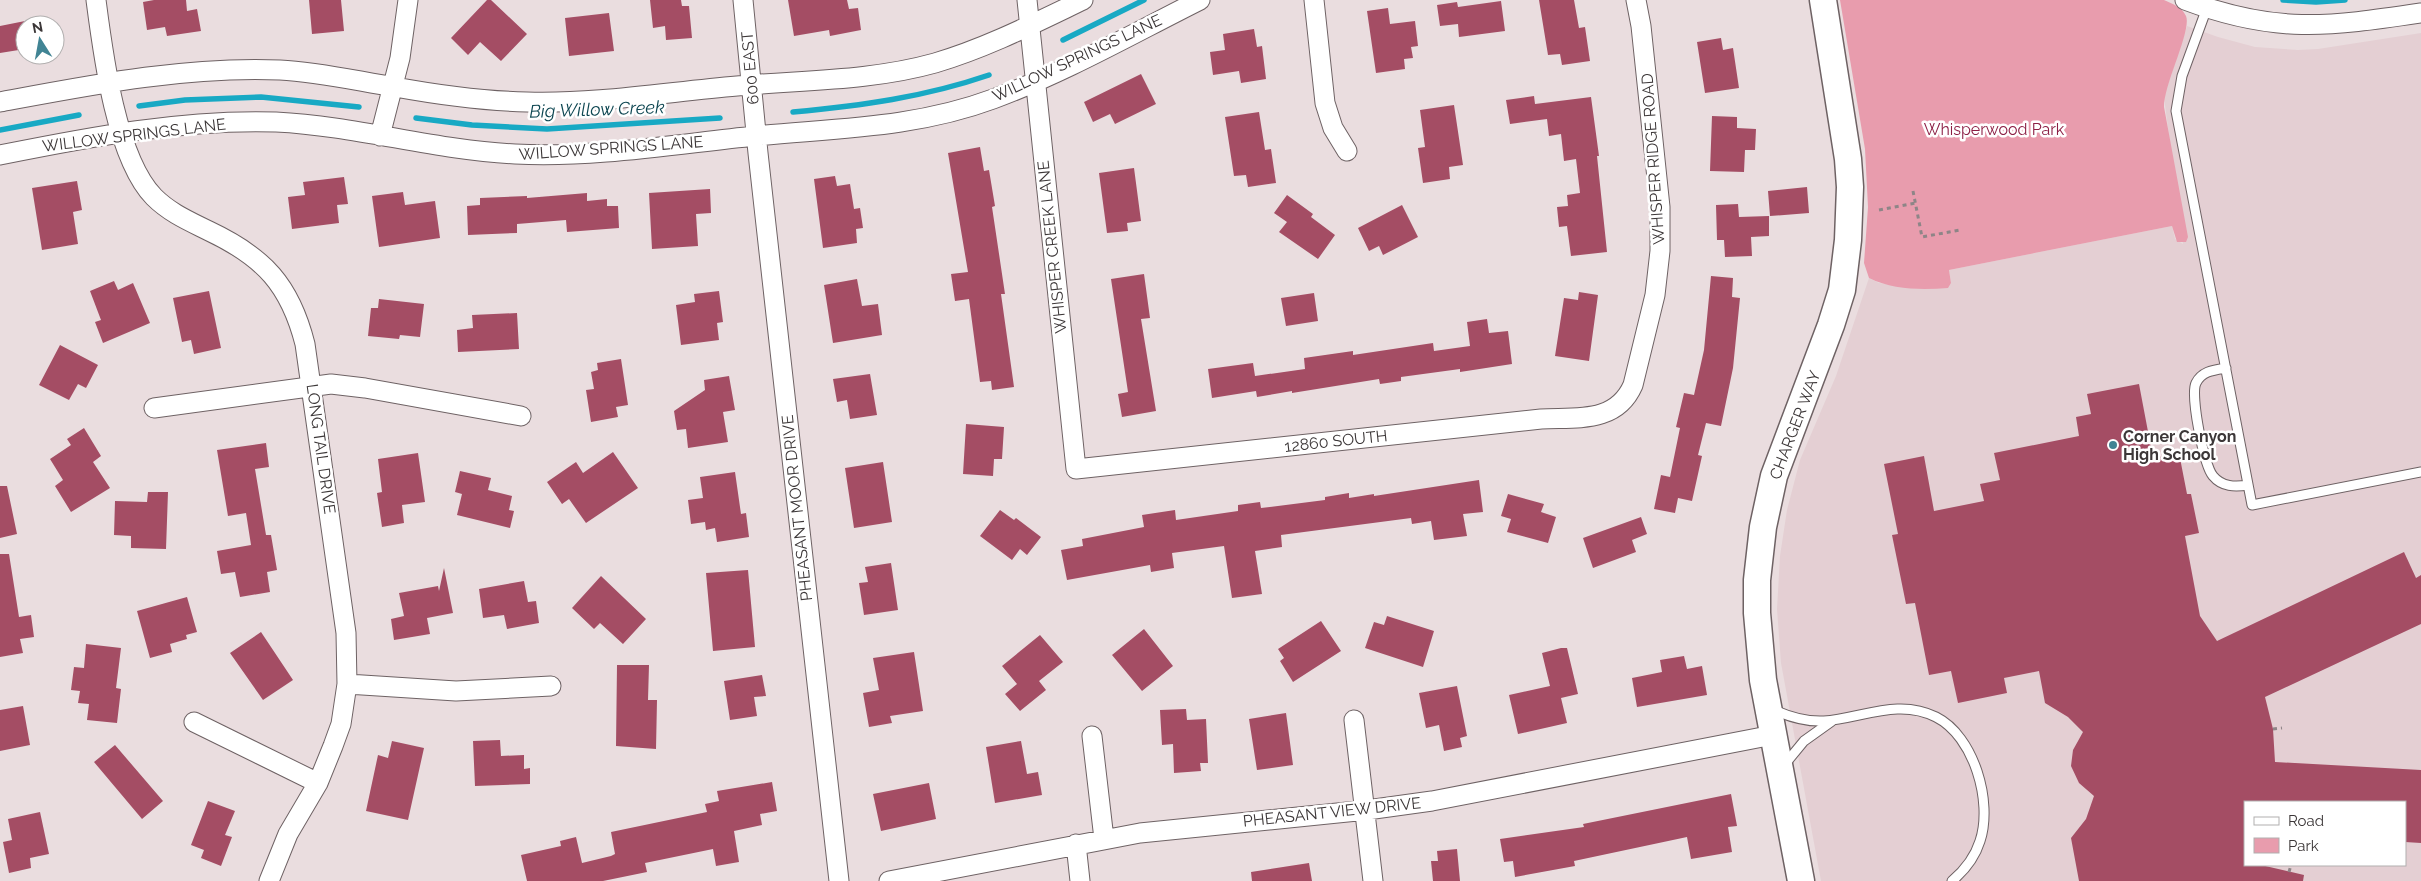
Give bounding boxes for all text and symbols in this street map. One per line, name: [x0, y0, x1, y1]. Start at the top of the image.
street label: WILLOW SPRINGS LANE: [989, 10, 1165, 106]
north arrow: [15, 15, 65, 65]
text: N: [31, 18, 44, 36]
street label: 600 EAST: [737, 30, 763, 105]
street label: WHISPER RIDGE ROAD: [1638, 73, 1668, 245]
water label: Big Willow Creek: [529, 96, 665, 122]
street label: WILLOW SPRINGS LANE: [41, 114, 227, 156]
park label: Whisperwood Park: [1924, 120, 2065, 139]
street label: WILLOW SPRINGS LANE: [518, 132, 704, 164]
street label: WHISPER CREEK LANE: [1033, 159, 1071, 334]
street label: CHARGER WAY: [1766, 367, 1825, 482]
street label: LONG TAIL DRIVE: [302, 383, 340, 516]
street label: PHEASANT MOOR DRIVE: [778, 414, 816, 602]
street label: 12860 SOUTH: [1284, 426, 1388, 456]
place label: Corner Canyon High School: [2123, 427, 2236, 464]
marker: Corner Canyon High School: [2107, 439, 2119, 451]
street label: PHEASANT VIEW DRIVE: [1242, 793, 1422, 831]
legend: [2244, 801, 2406, 866]
text: Road: [2288, 812, 2324, 830]
text: Park: [2288, 837, 2319, 855]

